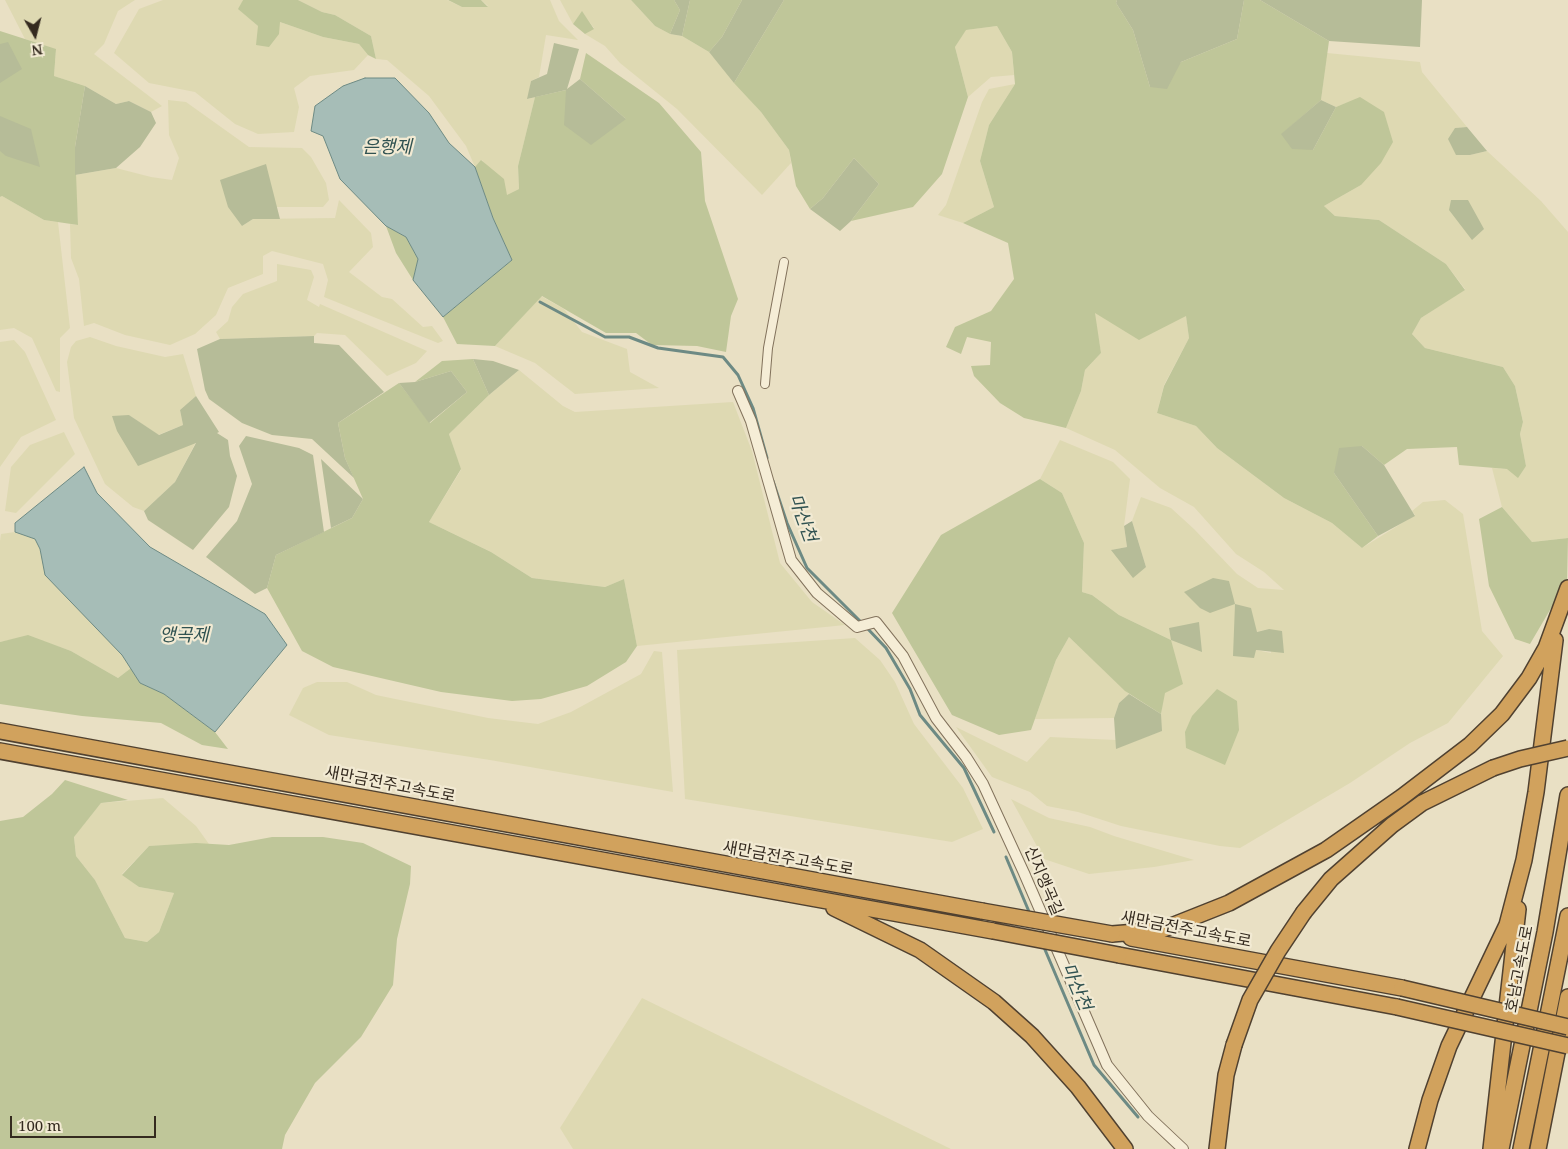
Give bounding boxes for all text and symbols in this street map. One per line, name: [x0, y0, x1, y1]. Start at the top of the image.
north arrow: [10, 10, 60, 60]
text: N: [30, 40, 44, 61]
water label: 은행제: [362, 137, 412, 159]
water label: 마산천: [783, 491, 821, 545]
water label: 앵곡제: [159, 625, 209, 647]
street label: 새만금전주고속도로: [323, 763, 457, 807]
street label: 새만금전주고속도로: [721, 838, 855, 880]
street label: 신지앵곡길: [1020, 843, 1066, 919]
street label: 새만금전주고속도로: [1119, 908, 1253, 952]
street label: 호남고속도로: [1502, 924, 1538, 1014]
water label: 마산천: [1056, 960, 1096, 1014]
scale bar: [12, 1106, 159, 1138]
text: 100 m: [18, 1115, 61, 1135]

